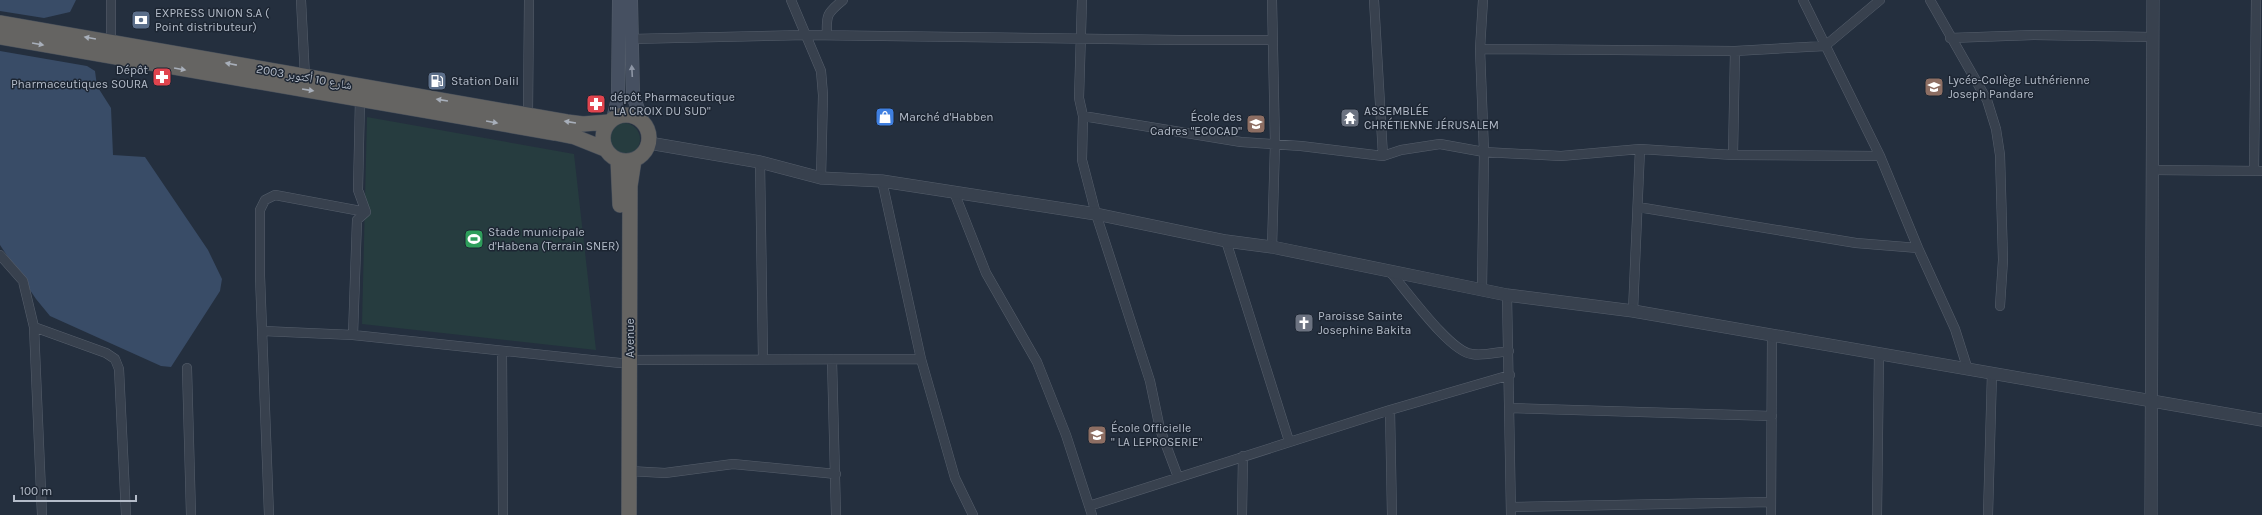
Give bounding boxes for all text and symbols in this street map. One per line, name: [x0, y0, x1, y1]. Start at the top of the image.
place label: EXPRESS UNION S.A ( Point distributeur): [155, 6, 269, 34]
bank icon: EXPRESS UNION S.A ( Point distributeur): [130, 9, 152, 31]
one-way arrow: [84, 35, 96, 41]
one-way arrow: [32, 41, 45, 47]
one-way arrow: [225, 61, 238, 67]
street label: شارع 10 أكتوبر 2003: [255, 62, 353, 93]
place label: Dépôt Pharmaceutiques SOURA: [11, 63, 148, 91]
one-way arrow: [628, 65, 635, 77]
pharmacy icon: Dépôt Pharmaceutiques SOURA: [151, 66, 173, 88]
one-way arrow: [174, 66, 186, 72]
fuel station icon: Station Dalil: [426, 70, 448, 92]
place label: Lycée-Collège Luthérienne Joseph Pandare: [1948, 73, 2090, 101]
place label: Station Dalil: [451, 74, 519, 88]
school or university icon: Lycée-Collège Luthérienne Joseph Pandare: [1923, 76, 1945, 98]
one-way arrow: [302, 87, 315, 93]
place label: dépôt Pharmaceutique "LA CROIX DU SUD": [610, 90, 735, 118]
pharmacy icon: dépôt Pharmaceutique "LA CROIX DU SUD": [585, 93, 607, 115]
one-way arrow: [436, 97, 448, 103]
place label: ASSEMBLÉE CHRÉTIENNE JÉRUSALEM: [1364, 103, 1499, 132]
shop icon: Marché d'Habben: [874, 106, 896, 128]
temple icon: ASSEMBLÉE CHRÉTIENNE JÉRUSALEM: [1339, 107, 1361, 129]
place label: École des Cadres "ECOCAD": [1150, 109, 1242, 138]
place label: Marché d'Habben: [899, 110, 994, 124]
school or university icon: École des Cadres "ECOCAD": [1245, 113, 1267, 135]
one-way arrow: [486, 119, 498, 125]
one-way arrow: [564, 119, 577, 125]
place label: Stade municipale d'Habena (Terrain SNER): [488, 225, 620, 253]
sports icon: Stade municipale d'Habena (Terrain SNER): [463, 228, 485, 250]
place label: Paroisse Sainte Josephine Bakita: [1318, 309, 1411, 337]
church icon: Paroisse Sainte Josephine Bakita: [1293, 312, 1315, 334]
street label: Avenue: [623, 318, 637, 358]
place label: École Officielle " LA LEPROSERIE": [1111, 420, 1202, 449]
school or university icon: École Officielle " LA LEPROSERIE": [1086, 424, 1108, 446]
scale bar: [14, 477, 136, 503]
text: 100 m: [20, 484, 52, 498]

